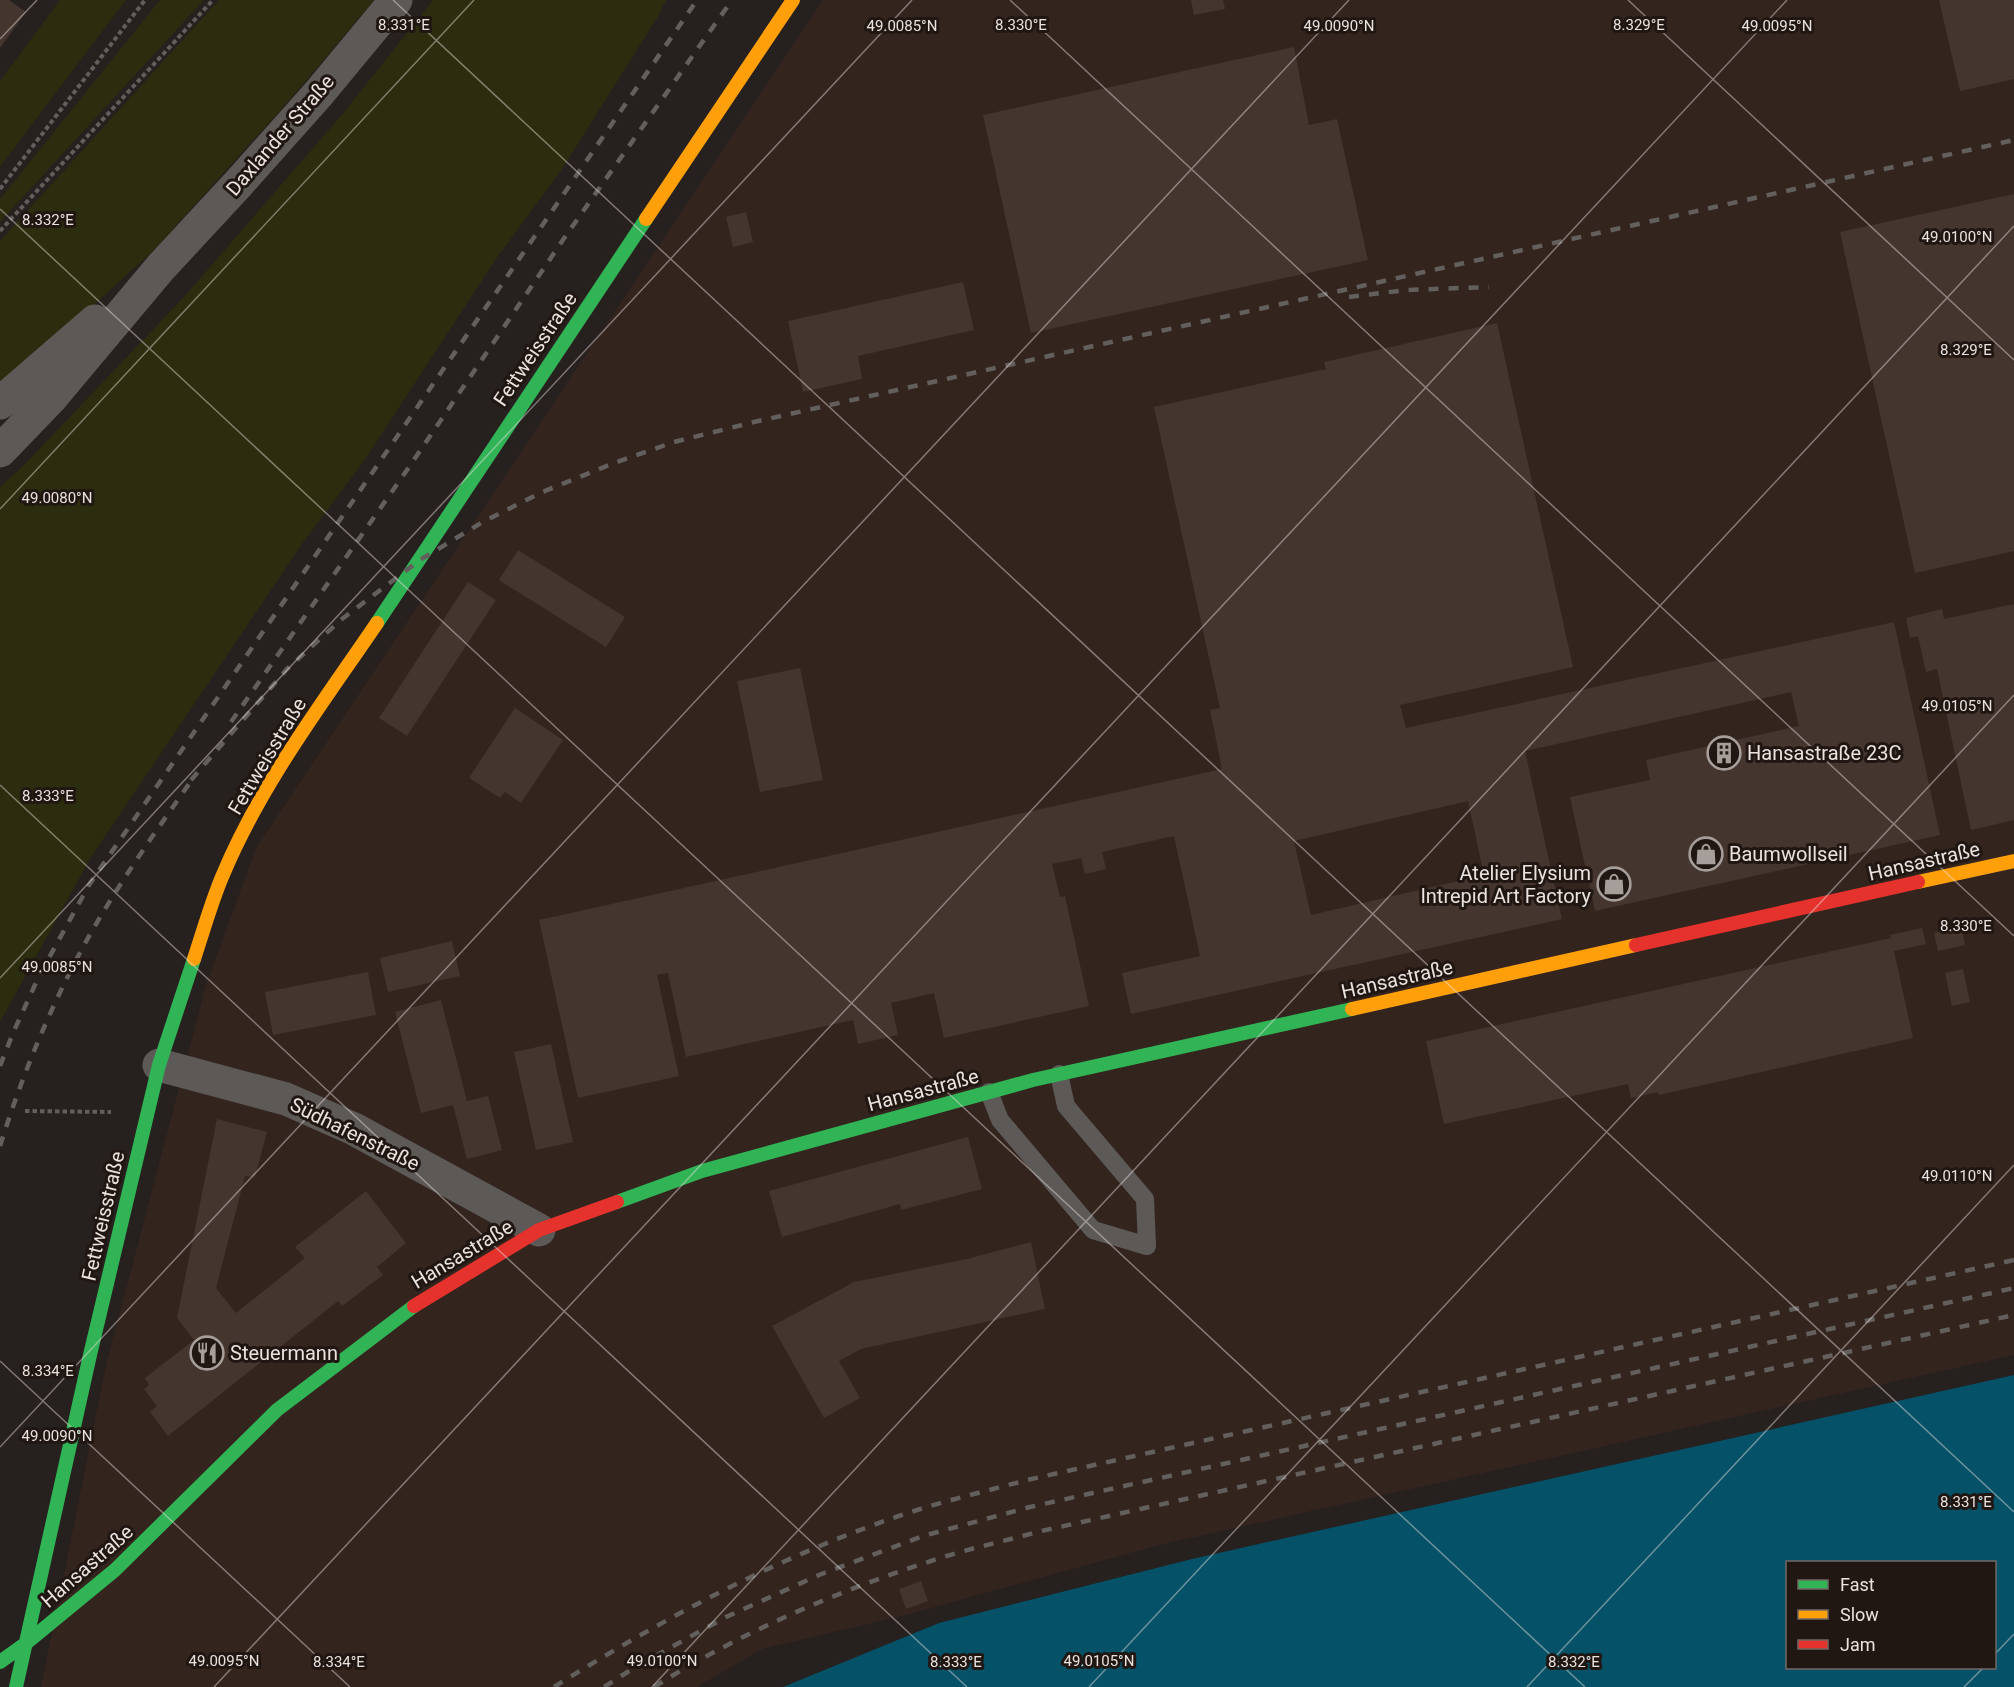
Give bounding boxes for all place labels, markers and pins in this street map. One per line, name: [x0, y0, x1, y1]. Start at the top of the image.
building icon: Hansastraße 23C: [1706, 735, 1742, 771]
place label: Hansastraße 23C: [1747, 741, 1901, 765]
shop icon: Baumwollseil: [1688, 836, 1724, 872]
place label: Baumwollseil: [1729, 842, 1848, 866]
place label: Atelier Elysium Intrepid Art Factory: [1420, 861, 1592, 908]
shop icon: Atelier Elysium Intrepid Art Factory: [1596, 866, 1632, 902]
restaurant icon: Steuermann: [189, 1335, 225, 1371]
place label: Steuermann: [230, 1341, 338, 1365]

